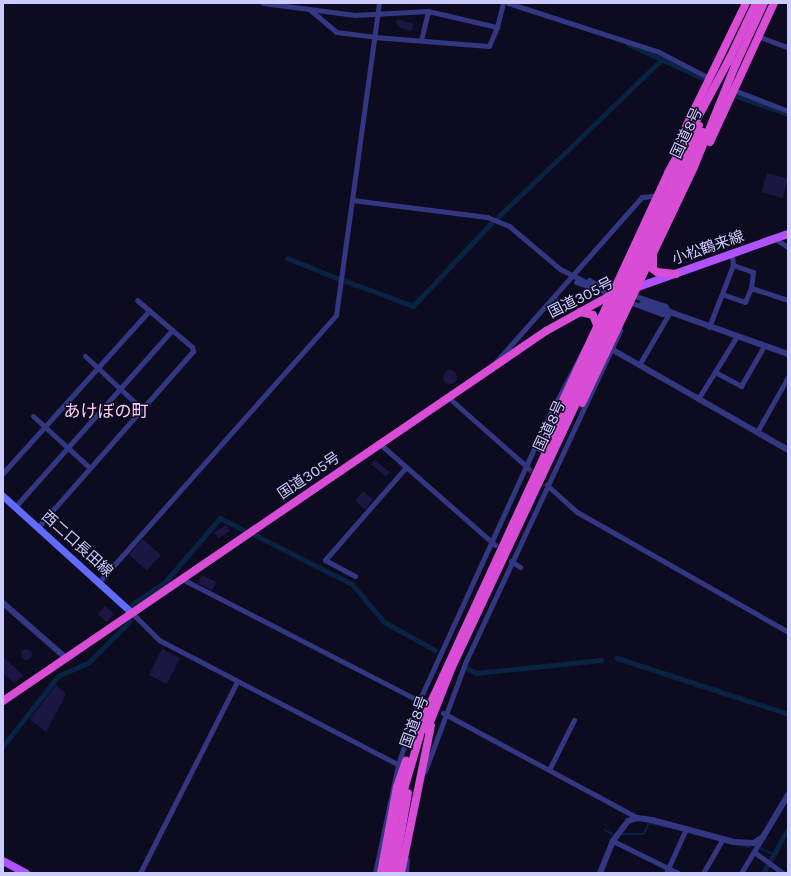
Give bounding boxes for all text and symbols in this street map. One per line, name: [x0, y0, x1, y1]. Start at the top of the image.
street label: 国道8号: [667, 105, 707, 161]
street label: 小松鶴来線: [670, 227, 746, 269]
street label: 国道305号: [545, 274, 617, 322]
street label: 国道8号: [530, 398, 570, 454]
district label: あけぼの町: [64, 402, 148, 422]
street label: 国道305号: [274, 449, 344, 503]
street label: 西二口長田線: [38, 507, 116, 581]
street label: 国道8号: [397, 693, 433, 751]

